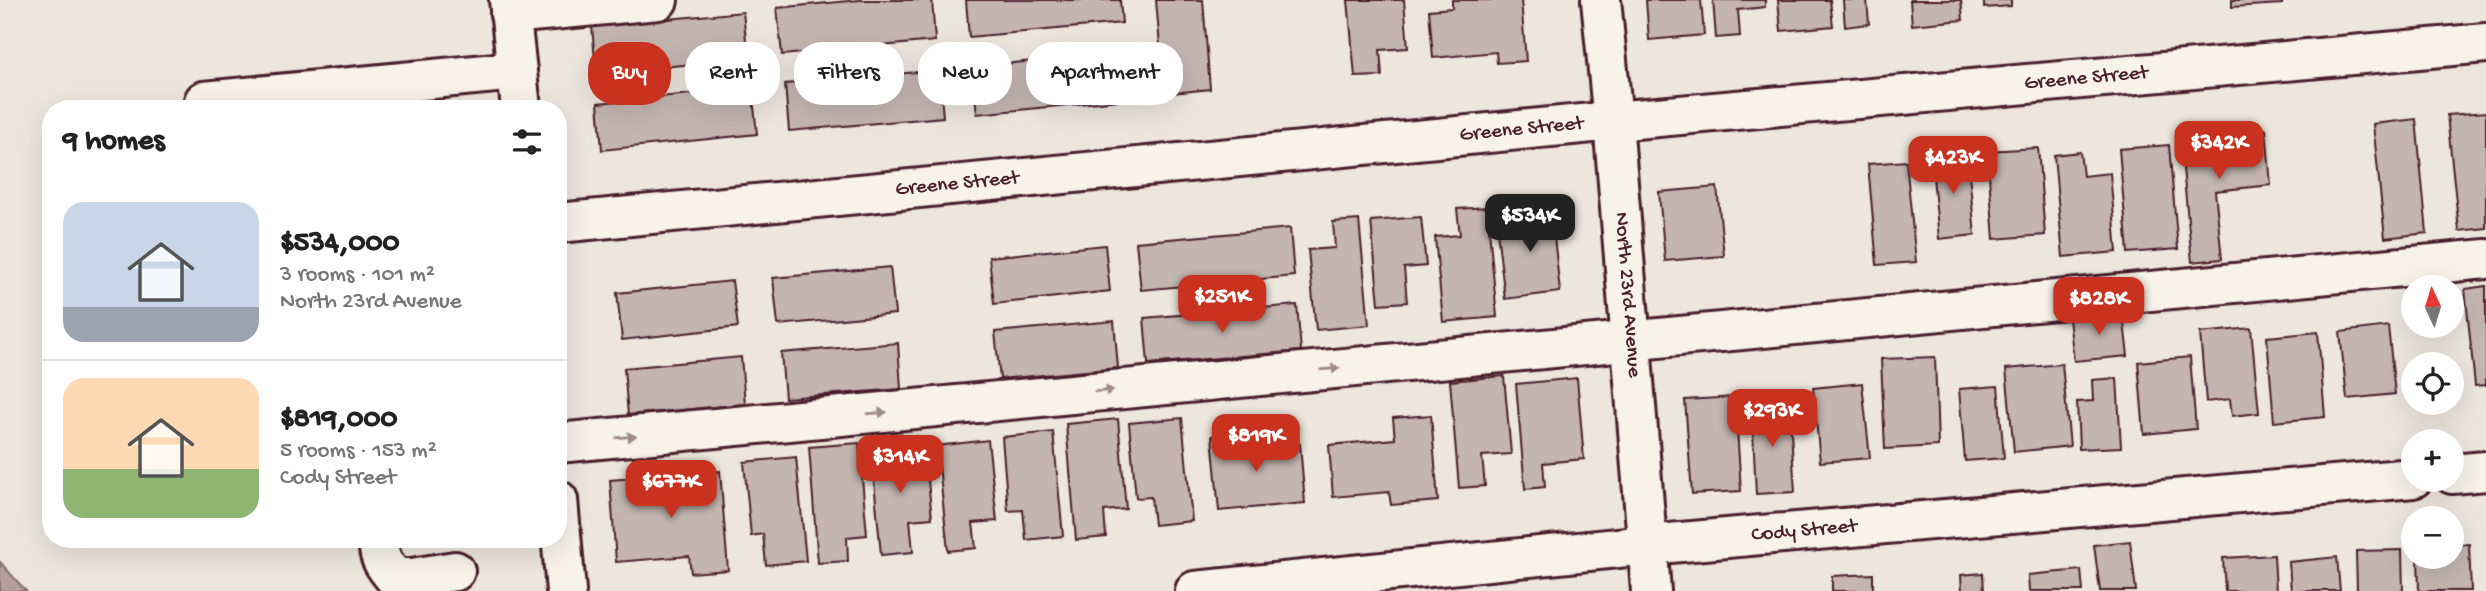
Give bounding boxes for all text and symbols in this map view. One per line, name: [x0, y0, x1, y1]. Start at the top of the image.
chip: Buy: [588, 42, 671, 105]
chip: Rent: [685, 42, 780, 105]
chip: Filters: [794, 42, 904, 105]
chip: New: [918, 42, 1012, 105]
chip: Apartment: [1026, 42, 1183, 105]
street label: Greene Street: [2023, 61, 2152, 97]
street label: Greene Street: [1458, 111, 1587, 148]
pin: $342K: [2170, 122, 2268, 181]
icon: filters: [508, 123, 546, 161]
text: 9 homes: [63, 125, 165, 160]
text: $342K: [2190, 130, 2248, 157]
pin: $423K: [1904, 136, 2002, 196]
text: $423K: [1924, 145, 1982, 172]
street label: Greene Street: [894, 166, 1023, 203]
pin: $534K: [1481, 194, 1579, 254]
text: $534K: [1501, 203, 1559, 230]
street label: North 23rd Avenue: [1608, 211, 1646, 380]
text: $534,000: [280, 227, 400, 262]
icon: home: [119, 230, 203, 314]
text: 3 rooms · 101 m²: [280, 262, 435, 289]
north arrow: [2401, 275, 2464, 338]
map controls: [2401, 275, 2464, 569]
pin: $251K: [1173, 276, 1271, 335]
pin: $828K: [2050, 278, 2148, 337]
text: $251K: [1194, 284, 1250, 311]
text: $828K: [2069, 286, 2129, 313]
text: North 23rd Avenue: [280, 289, 462, 316]
button: locate: [2401, 352, 2464, 415]
one-way arrow: [1319, 363, 1341, 374]
one-way arrow: [1093, 385, 1115, 396]
pin: $293K: [1723, 390, 1821, 449]
text: $293K: [1743, 398, 1801, 425]
text: $819,000: [280, 403, 398, 438]
icon: home: [119, 406, 203, 490]
one-way arrow: [866, 407, 888, 418]
pin: $819K: [1207, 414, 1305, 474]
text: $819K: [1228, 423, 1284, 450]
button: +: [2401, 429, 2464, 492]
one-way arrow: [615, 431, 637, 442]
pin: $314K: [851, 435, 949, 495]
text: 5 rooms · 153 m²: [280, 438, 437, 465]
text: $314K: [872, 444, 928, 471]
pin: $677K: [622, 461, 720, 520]
text: Cody Street: [280, 465, 396, 492]
text: $677K: [642, 469, 700, 496]
button: −: [2401, 506, 2464, 569]
street label: Cody Street: [1750, 514, 1860, 548]

